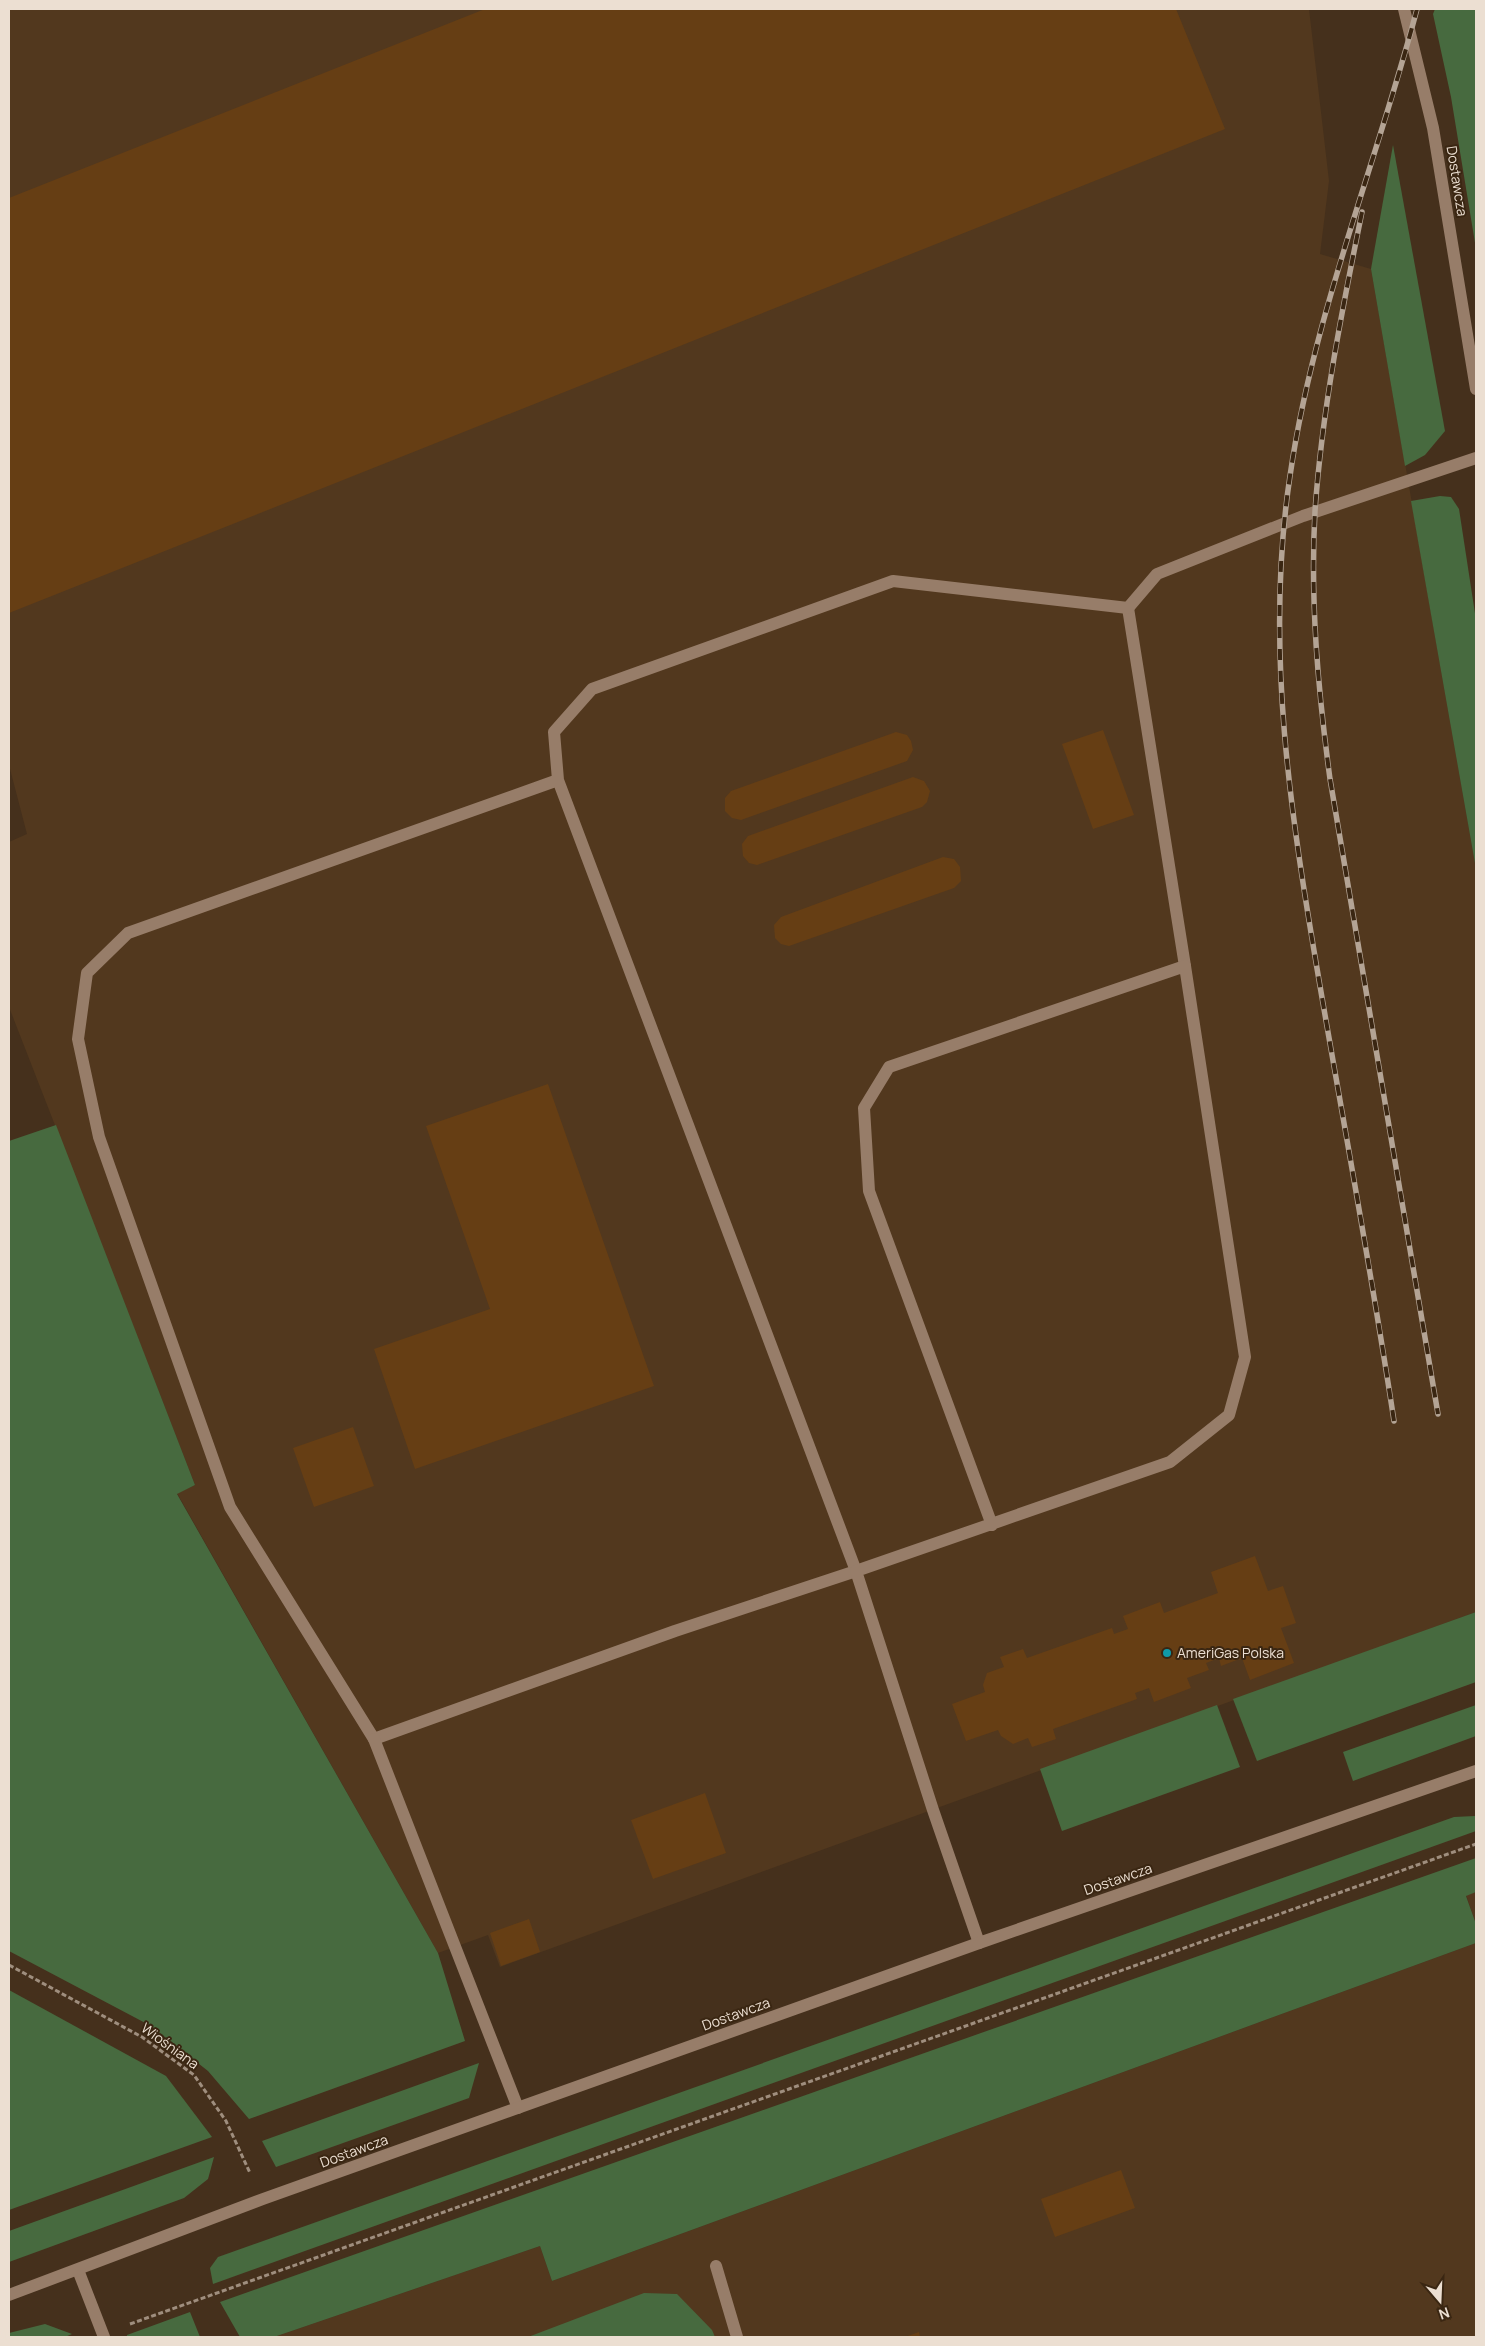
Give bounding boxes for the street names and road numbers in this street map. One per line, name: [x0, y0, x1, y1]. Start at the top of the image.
street label: Dostawcza: [1443, 144, 1472, 218]
street label: Dostawcza: [1081, 1858, 1155, 1899]
street label: Dostawcza: [699, 1992, 772, 2035]
street label: Wiośniana: [138, 2018, 203, 2073]
street label: Dostawcza: [317, 2129, 390, 2172]

